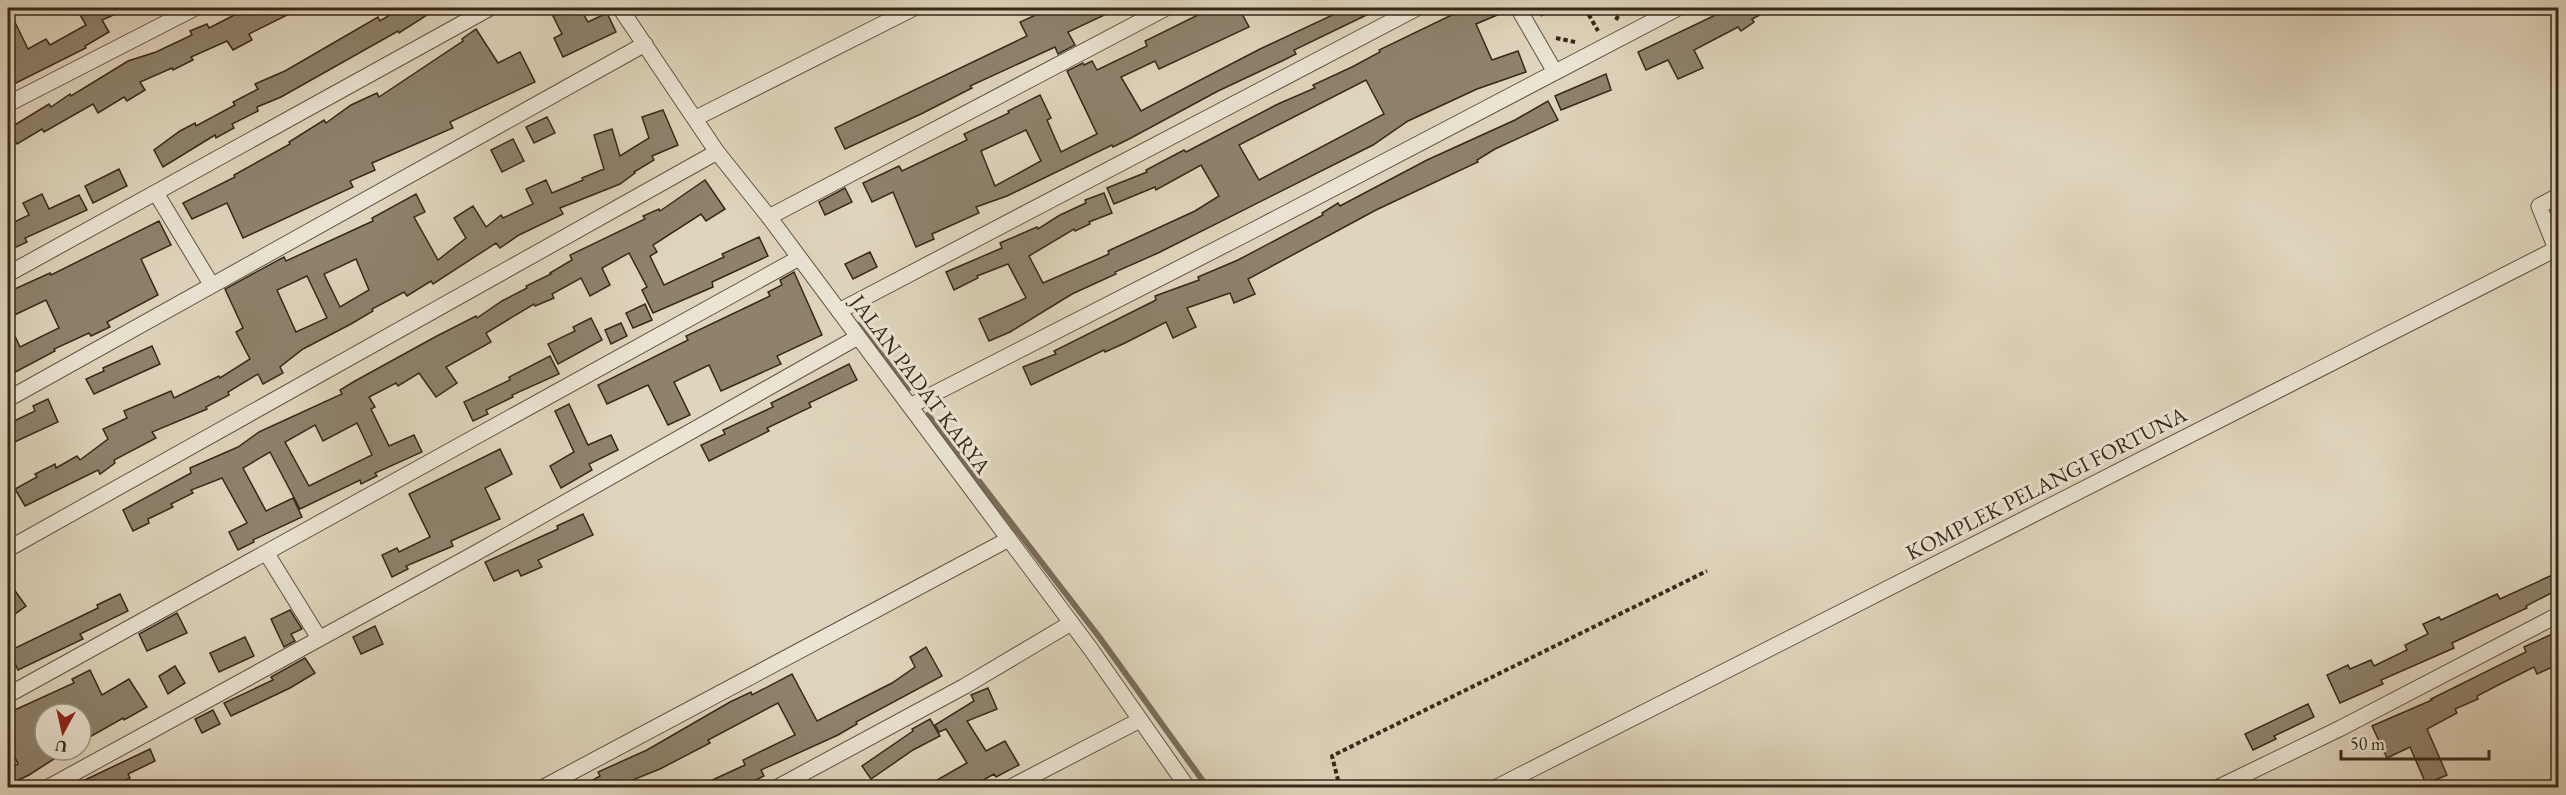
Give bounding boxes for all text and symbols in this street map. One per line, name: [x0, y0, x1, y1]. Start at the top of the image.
street label: JALAN PADAT KARYA: [842, 287, 998, 480]
street label: KOMPLEK PELANGI FORTUNA: [1901, 399, 2192, 567]
north arrow: [33, 702, 93, 762]
scale bar: [2341, 723, 2490, 761]
text: 50 m: [2350, 732, 2385, 755]
text: U: [54, 735, 68, 758]

